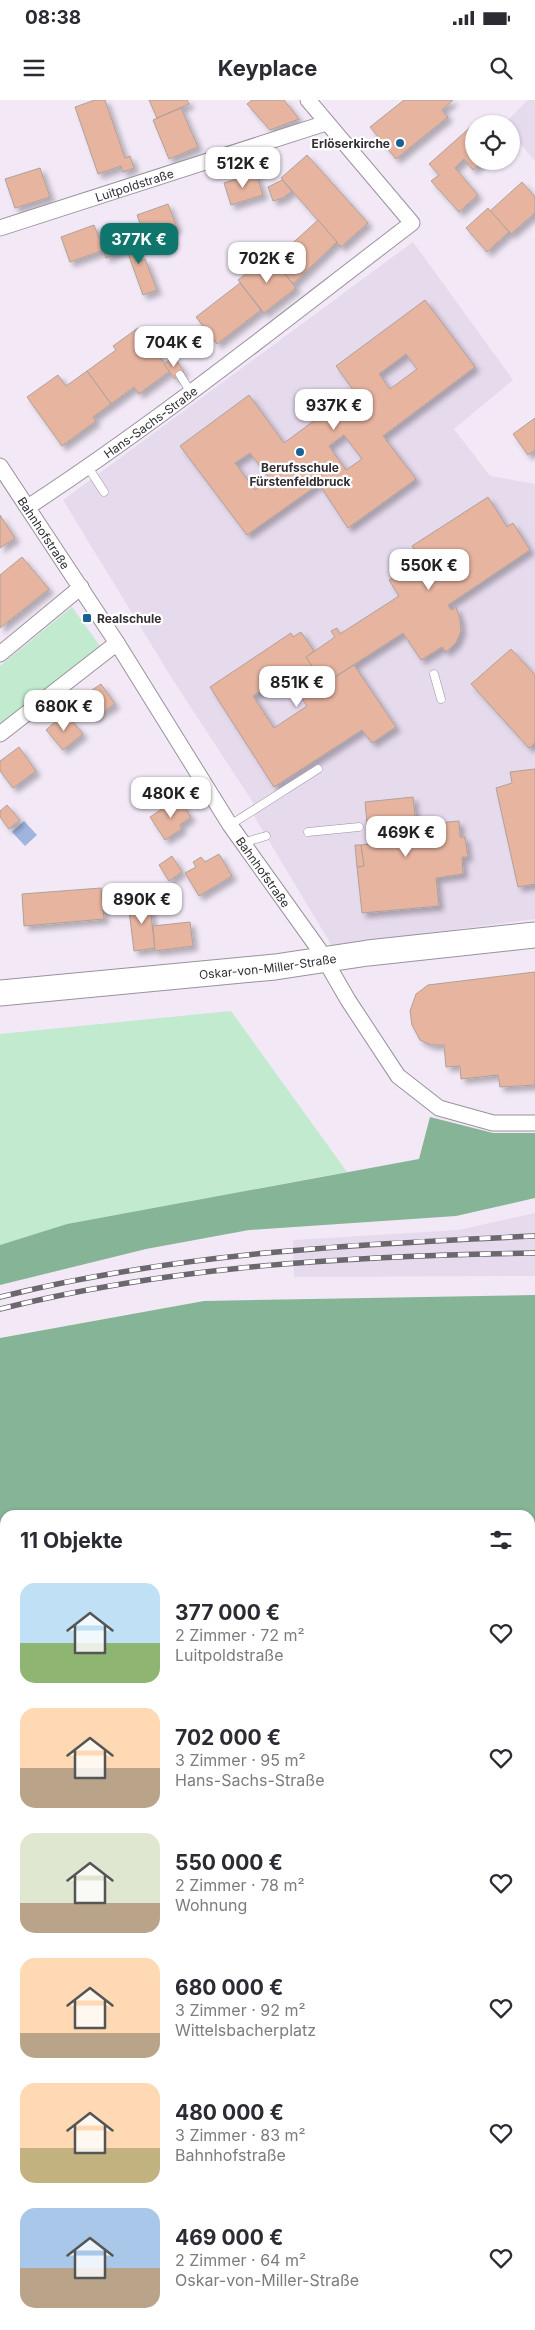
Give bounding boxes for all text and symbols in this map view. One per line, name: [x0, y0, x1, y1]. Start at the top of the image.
text: 08:38: [25, 6, 81, 29]
icon: menu: [20, 54, 48, 82]
icon: search: [487, 54, 515, 82]
text: Keyplace: [218, 55, 317, 81]
map controls: [465, 115, 520, 170]
button: locate: [465, 115, 520, 170]
place label: Erlöserkirche: [312, 136, 390, 151]
marker: Erlöserkirche: [394, 137, 406, 149]
pin: 512K €: [202, 146, 284, 189]
text: 512K €: [216, 153, 270, 173]
street label: Luitpoldstraße: [93, 165, 175, 204]
pin: 377K €: [98, 222, 180, 265]
text: 377K €: [111, 229, 167, 249]
pin: 702K €: [226, 242, 308, 284]
text: 702K €: [239, 248, 295, 268]
pin: 704K €: [133, 326, 215, 368]
text: 704K €: [146, 332, 202, 352]
street label: Hans-Sachs-Straße: [100, 383, 200, 461]
pin: 937K €: [293, 388, 375, 431]
text: 937K €: [306, 395, 362, 415]
marker: Berufsschule Fürstenfeldbruck: [294, 446, 306, 458]
place label: Berufsschule Fürstenfeldbruck: [249, 460, 351, 489]
street label: Bahnhofstraße: [15, 494, 73, 572]
pin: 550K €: [388, 548, 470, 591]
text: 550K €: [400, 555, 458, 575]
place label: Realschule: [97, 611, 161, 626]
marker: Realschule: [81, 612, 93, 624]
pin: 851K €: [256, 666, 338, 708]
text: 851K €: [270, 672, 324, 692]
pin: 680K €: [23, 690, 105, 732]
text: 680K €: [35, 696, 93, 716]
pin: 480K €: [130, 776, 212, 819]
text: 480K €: [142, 783, 200, 803]
pin: 469K €: [365, 816, 447, 858]
text: 469K €: [377, 822, 435, 842]
street label: Bahnhofstraße: [233, 834, 294, 910]
pin: 890K €: [101, 882, 183, 925]
text: 890K €: [113, 889, 171, 909]
street label: Oskar-von-Miller-Straße: [198, 950, 337, 982]
icon: filters: [487, 1526, 515, 1554]
text: 11 Objekte: [20, 1528, 123, 1553]
text: 377 000 €: [175, 1600, 280, 1625]
icon: home: [60, 1603, 120, 1663]
icon: heart: [487, 1619, 515, 1647]
text: 2 Zimmer · 72 m²: [175, 1625, 305, 1645]
text: Luitpoldstraße: [175, 1645, 284, 1665]
text: 702 000 €: [175, 1725, 281, 1750]
icon: home: [60, 1728, 120, 1788]
icon: heart: [487, 1744, 515, 1772]
text: 3 Zimmer · 95 m²: [175, 1750, 306, 1770]
text: Hans-Sachs-Straße: [175, 1770, 324, 1790]
text: 550 000 €: [175, 1850, 283, 1875]
icon: home: [60, 1853, 120, 1913]
icon: heart: [487, 1869, 515, 1897]
text: 2 Zimmer · 78 m²: [175, 1875, 305, 1895]
text: Wohnung: [175, 1895, 247, 1915]
text: 680 000 €: [175, 1975, 283, 2000]
icon: home: [60, 1978, 120, 2038]
icon: heart: [487, 1994, 515, 2022]
text: 3 Zimmer · 92 m²: [175, 2000, 306, 2020]
text: Wittelsbacherplatz: [175, 2020, 316, 2040]
text: 480 000 €: [175, 2100, 284, 2125]
icon: home: [60, 2103, 120, 2163]
icon: heart: [487, 2119, 515, 2147]
text: 3 Zimmer · 83 m²: [175, 2125, 306, 2145]
text: Bahnhofstraße: [175, 2145, 286, 2165]
text: 469 000 €: [175, 2225, 283, 2250]
icon: home: [60, 2228, 120, 2288]
icon: heart: [487, 2244, 515, 2272]
text: 2 Zimmer · 64 m²: [175, 2250, 306, 2270]
text: Oskar-von-Miller-Straße: [175, 2270, 359, 2290]

